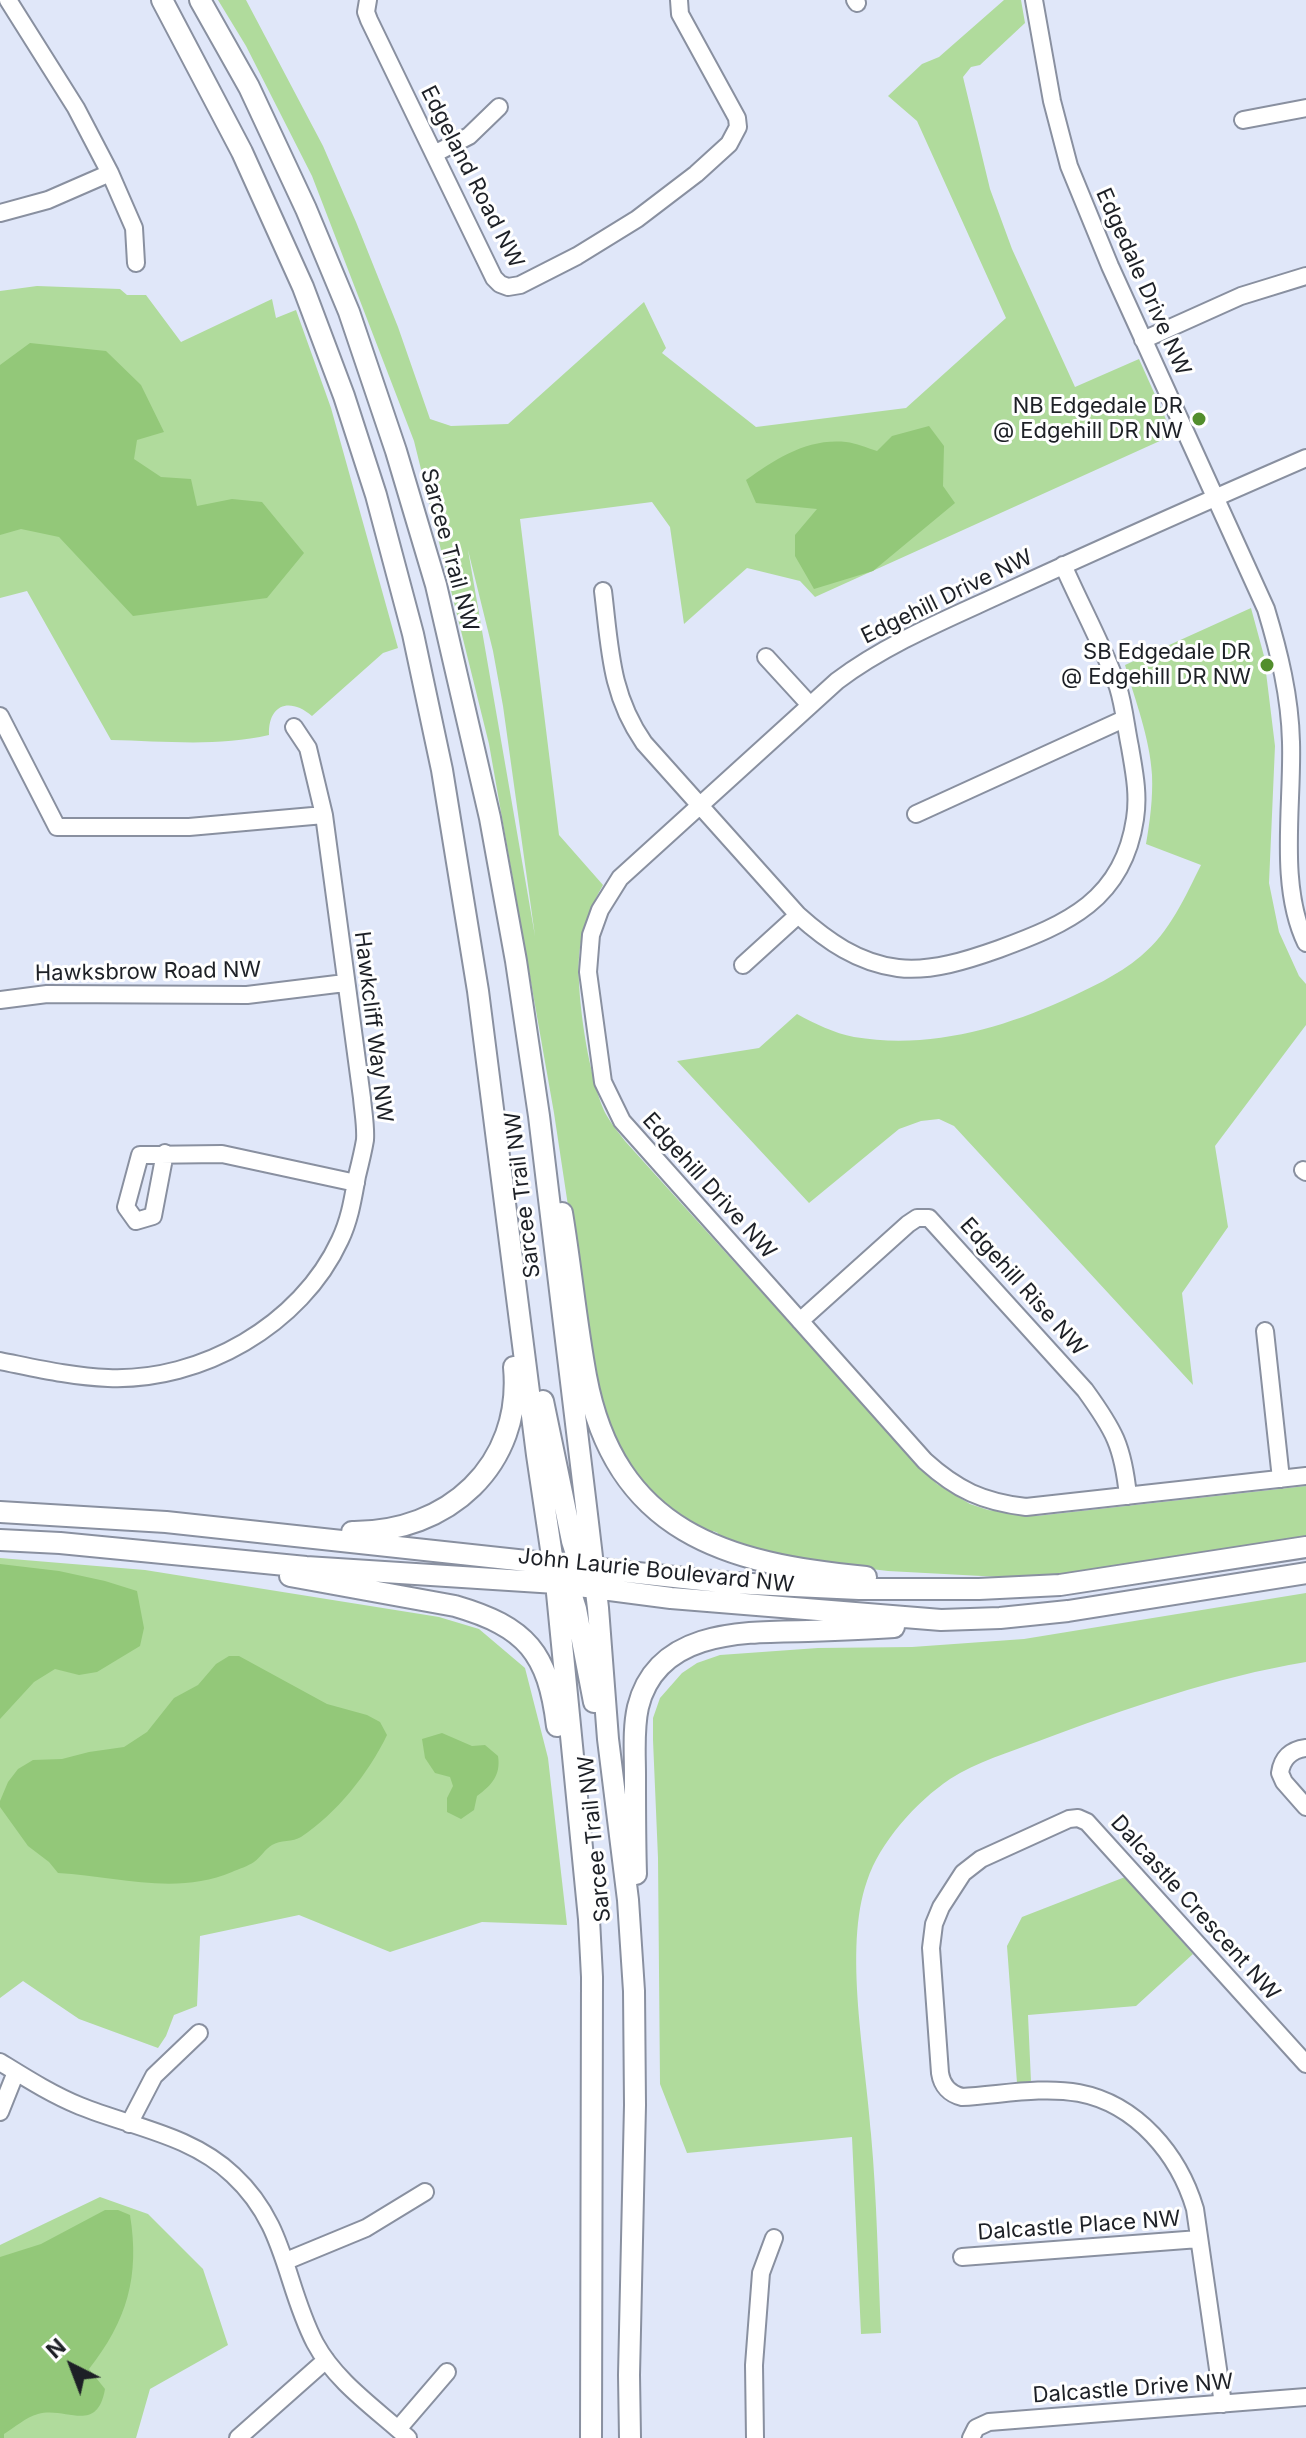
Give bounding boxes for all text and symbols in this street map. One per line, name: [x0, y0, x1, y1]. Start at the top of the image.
street label: Edgeland Road NW: [415, 82, 529, 272]
street label: Edgedale Drive NW: [1090, 184, 1196, 380]
place label: NB Edgedale DR @ Edgehill DR NW: [993, 393, 1183, 444]
marker: NB Edgedale DR @ Edgehill DR NW: [1190, 410, 1208, 428]
street label: Sarcee Trail NW: [415, 466, 483, 634]
street label: Edgehill Drive NW: [857, 544, 1037, 650]
place label: SB Edgedale DR @ Edgehill DR NW: [1061, 639, 1251, 690]
marker: SB Edgedale DR @ Edgehill DR NW: [1258, 656, 1276, 674]
street label: Hawkcliff Way NW: [348, 930, 398, 1124]
street label: Hawksbrow Road NW: [35, 957, 261, 987]
street label: Edgehill Drive NW: [637, 1108, 781, 1264]
street label: Sarcee Trail NW: [500, 1110, 546, 1280]
street label: Edgehill Rise NW: [954, 1213, 1092, 1361]
street label: John Laurie Boulevard NW: [517, 1543, 795, 1599]
street label: Sarcee Trail NW: [573, 1754, 617, 1924]
street label: Dalcastle Crescent NW: [1105, 1810, 1285, 2006]
street label: Dalcastle Place NW: [977, 2206, 1181, 2246]
north arrow: [32, 2326, 112, 2406]
text: N: [41, 2333, 71, 2363]
street label: Dalcastle Drive NW: [1032, 2369, 1234, 2409]

